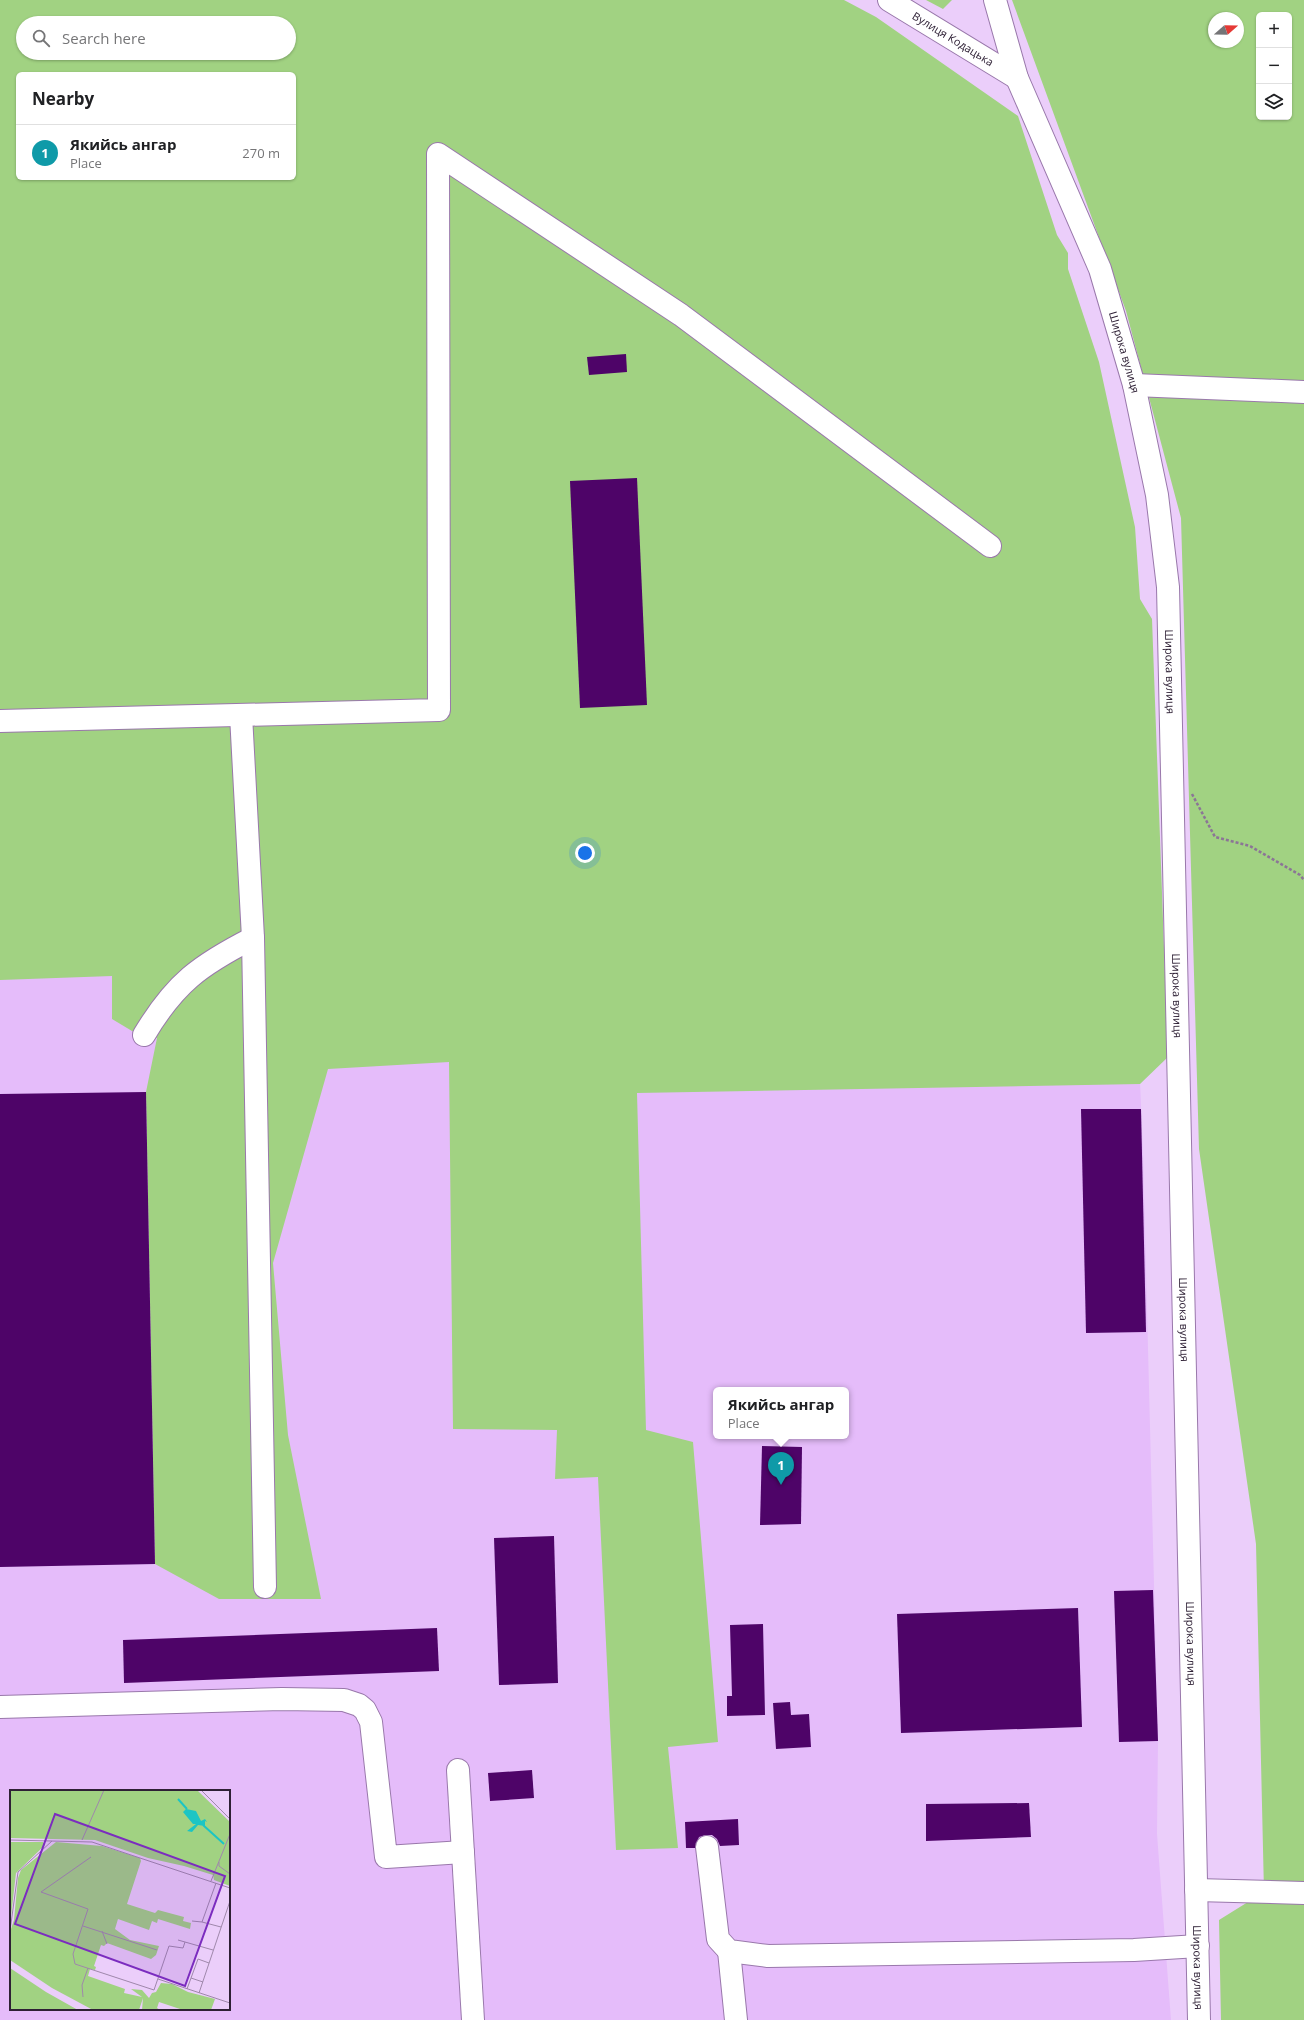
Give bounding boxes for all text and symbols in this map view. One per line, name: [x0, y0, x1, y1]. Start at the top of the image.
street label: Вулиця Кодацька: [910, 8, 997, 69]
north arrow: [1208, 12, 1244, 48]
map controls: [1256, 12, 1292, 120]
button: +: [1256, 12, 1292, 48]
search box: [16, 16, 296, 60]
icon: search: [30, 27, 52, 49]
text: Search here: [62, 28, 146, 48]
button: −: [1256, 48, 1292, 84]
button: layers: [1256, 84, 1292, 120]
text: Nearby: [32, 87, 94, 110]
text: Якийсь ангар: [70, 134, 176, 154]
text: 1: [41, 144, 49, 162]
text: 270 m: [242, 144, 280, 162]
text: Place: [70, 154, 102, 172]
street label: Широка вулиця: [1106, 309, 1143, 394]
street label: Широка вулиця: [1162, 629, 1179, 714]
your location: [575, 843, 595, 863]
street label: Широка вулиця: [1169, 953, 1186, 1038]
street label: Широка вулиця: [1176, 1277, 1193, 1362]
popup: [713, 1387, 849, 1439]
text: Якийсь ангар: [728, 1394, 834, 1414]
text: Place: [728, 1414, 760, 1432]
pin: 1: [768, 1452, 794, 1485]
street label: Широка вулиця: [1183, 1601, 1200, 1686]
inset map: [10, 1790, 230, 2010]
street label: Широка вулиця: [1190, 1925, 1207, 2010]

